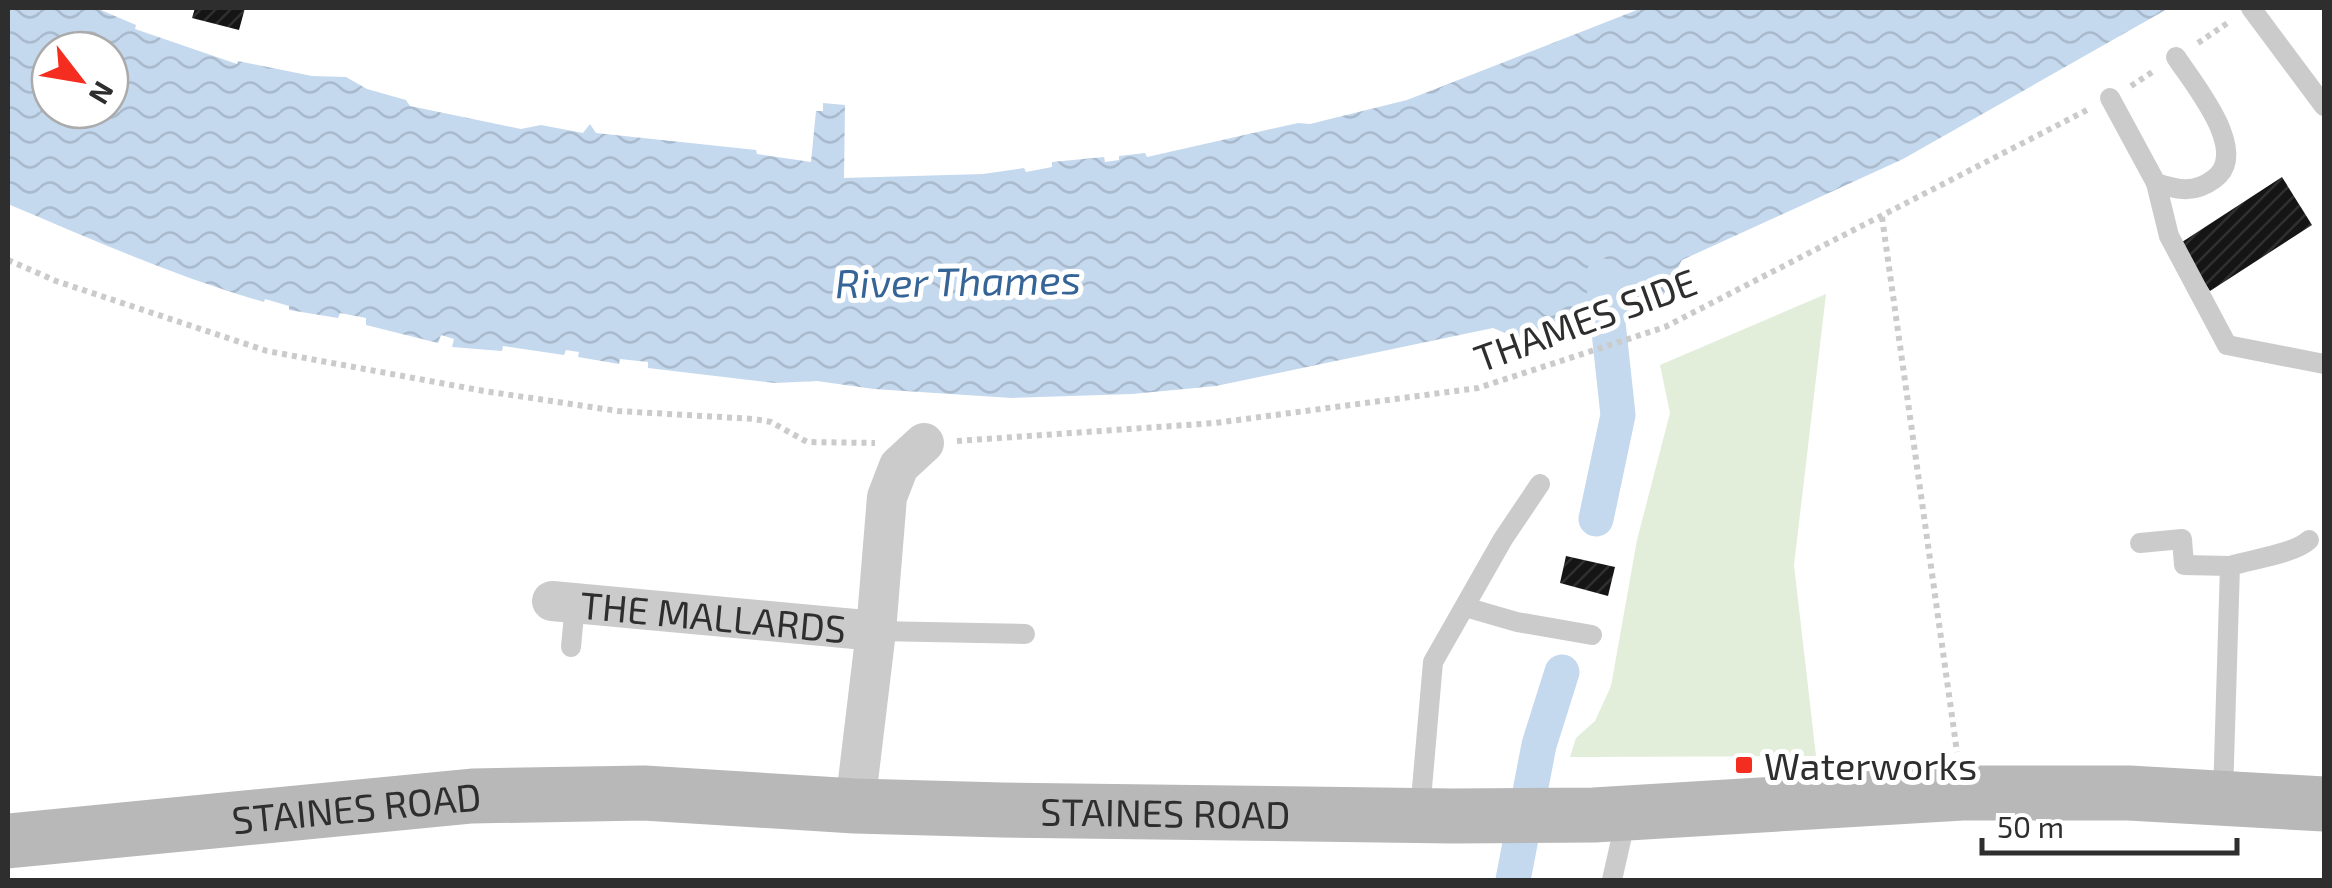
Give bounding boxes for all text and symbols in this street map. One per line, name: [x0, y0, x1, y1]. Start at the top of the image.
north arrow: [30, 30, 130, 130]
text: N: [83, 76, 122, 111]
water label: River Thames: [835, 254, 1081, 306]
street label: THAMES SIDE: [1468, 257, 1702, 381]
street label: THE MALLARDS: [578, 581, 848, 651]
place label: Waterworks: [1764, 742, 1977, 788]
marker: Waterworks: [1733, 754, 1755, 776]
street label: STAINES ROAD: [230, 772, 483, 842]
street label: STAINES ROAD: [1040, 788, 1291, 837]
scale bar: [1982, 793, 2237, 855]
text: 50 m: [1997, 808, 2064, 844]

